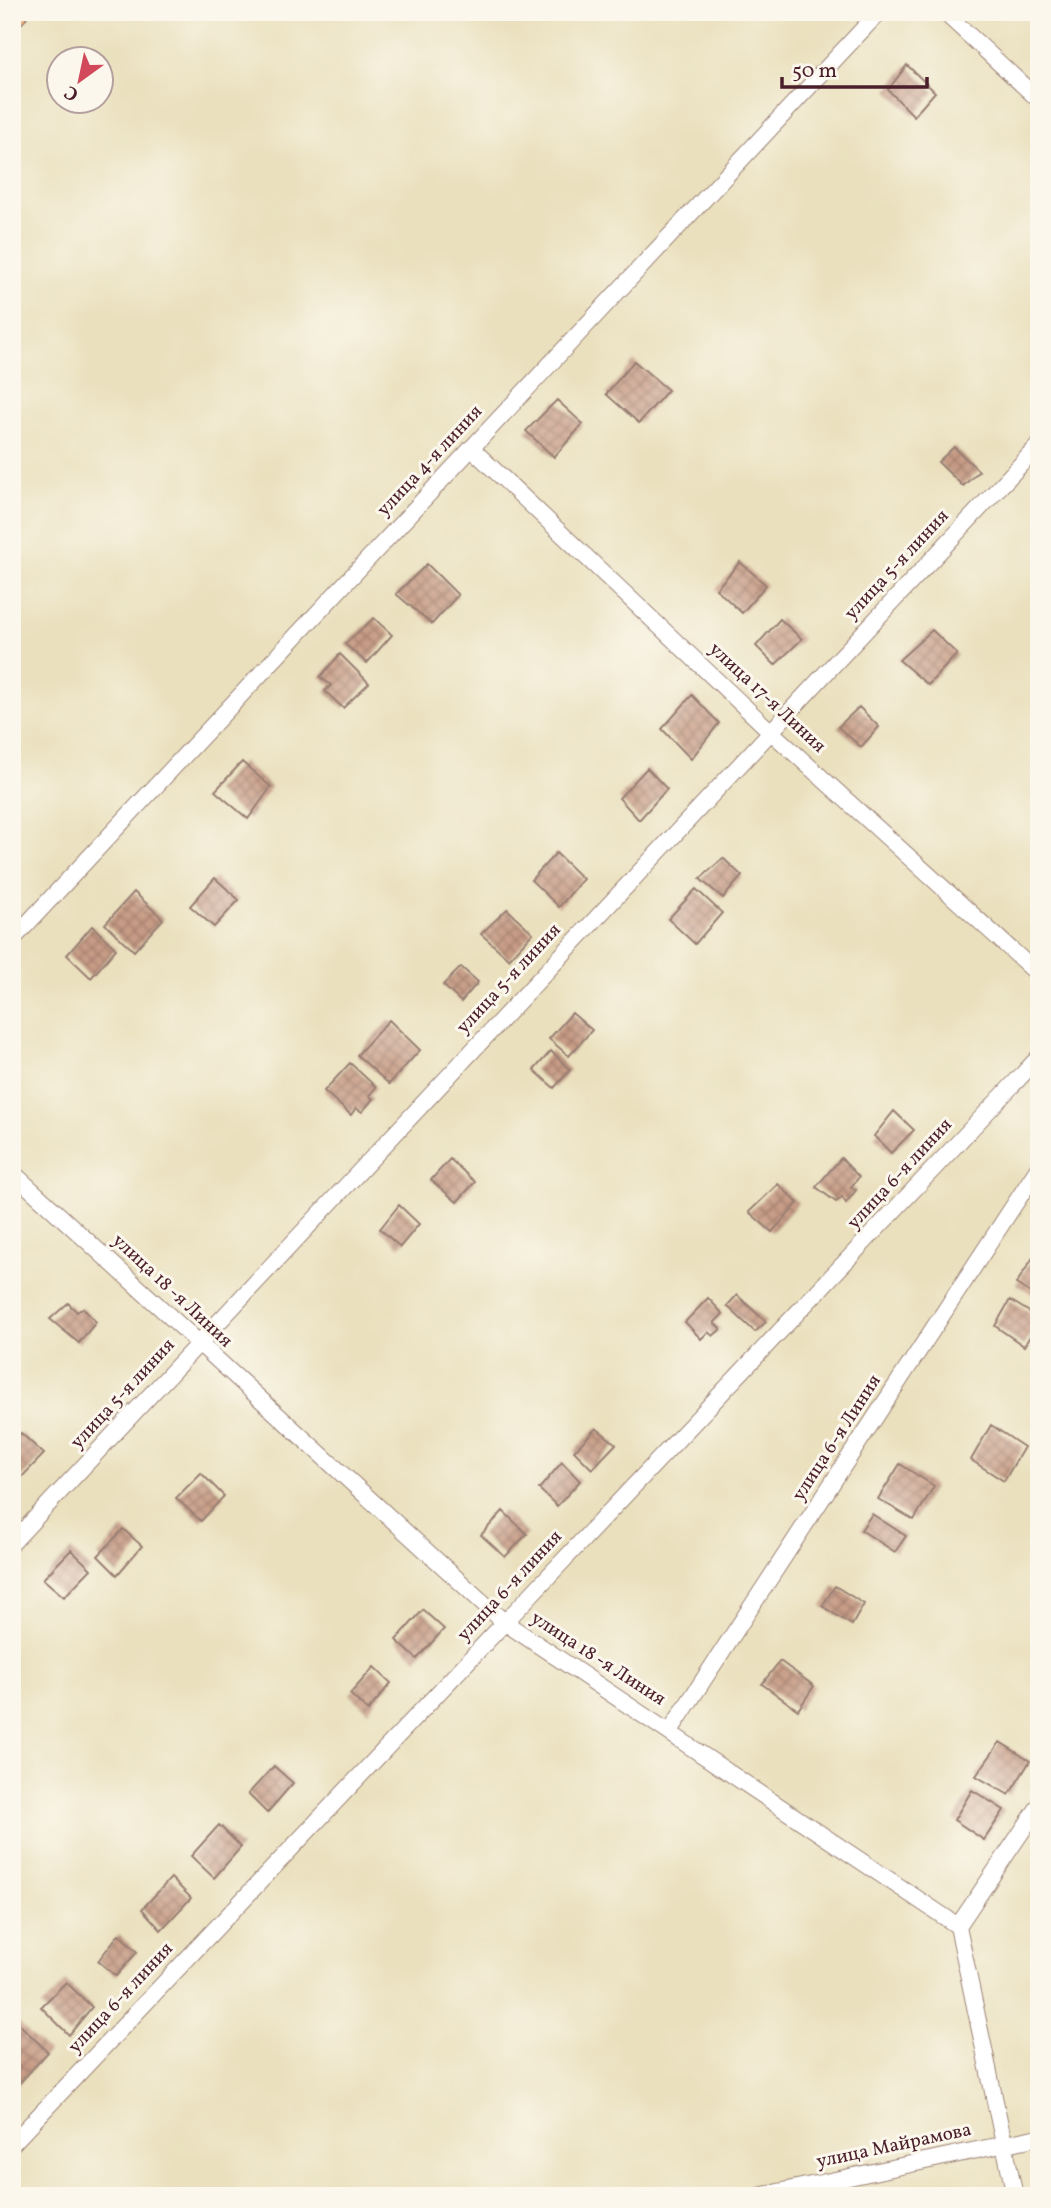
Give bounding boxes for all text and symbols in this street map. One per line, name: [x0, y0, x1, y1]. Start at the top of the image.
north arrow: [46, 46, 116, 116]
scale bar: [782, 46, 927, 90]
text: 50 m: [792, 57, 837, 86]
text: С: [60, 78, 84, 107]
street label: улица 4-я линия: [371, 399, 489, 523]
street label: улица 5-я линия: [839, 504, 955, 626]
street label: улица 17-я Линия: [703, 637, 831, 759]
street label: улица 5-я линия: [451, 918, 567, 1040]
street label: улица 6-я линия: [842, 1113, 959, 1235]
street label: улица 18 -я Линия: [106, 1228, 238, 1354]
street label: улица 5-я линия: [65, 1333, 181, 1455]
street label: улица 6-я Линия: [786, 1370, 888, 1506]
street label: улица 6-я линия: [452, 1525, 569, 1647]
street label: улица 18 -я Линия: [525, 1606, 671, 1713]
street label: улица 6-я линия: [63, 1937, 180, 2059]
street label: улица Майрамова: [814, 2117, 974, 2175]

